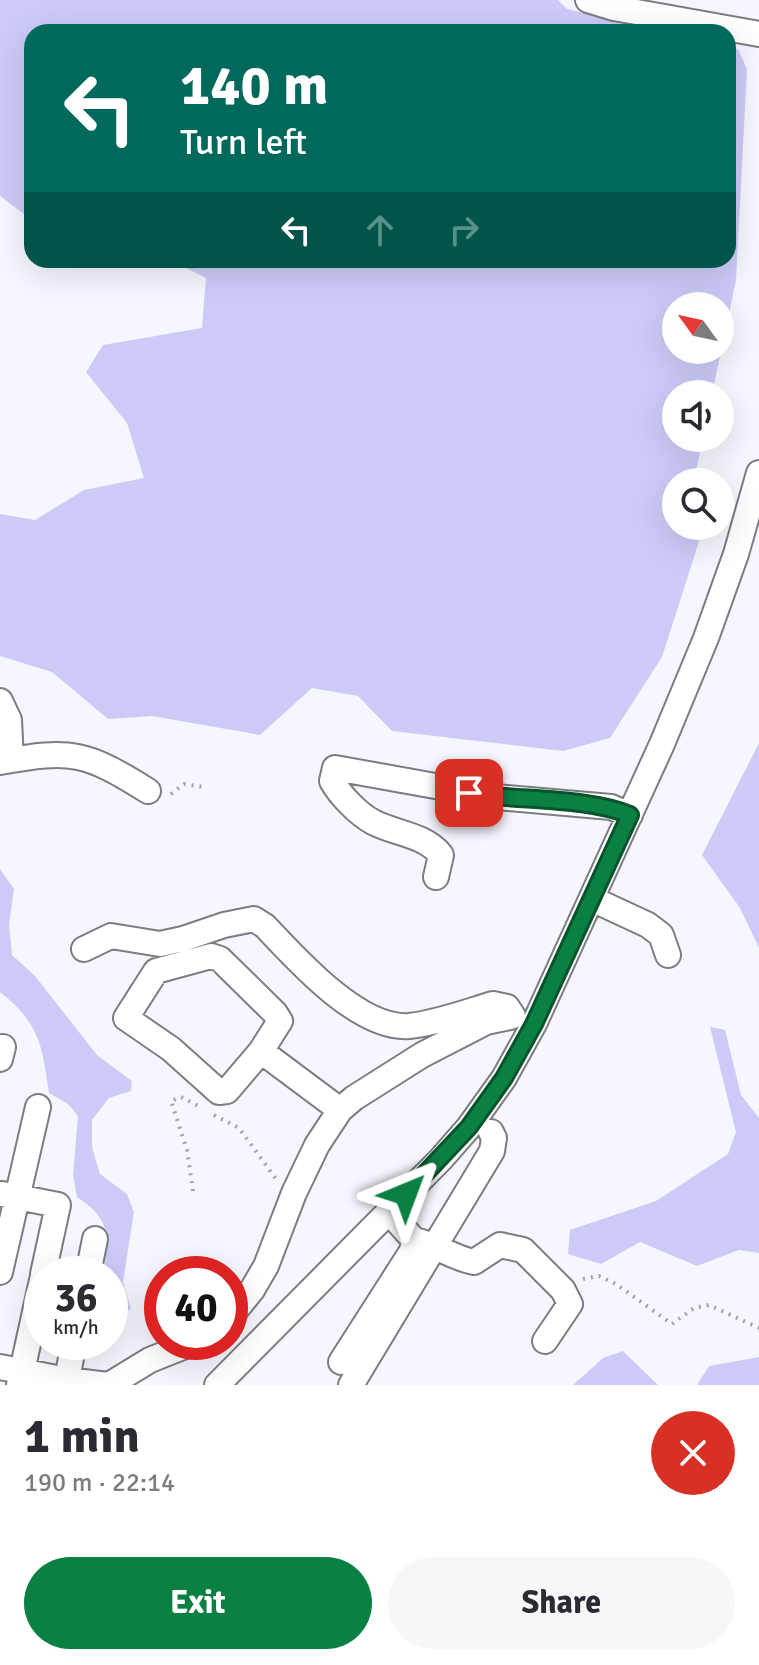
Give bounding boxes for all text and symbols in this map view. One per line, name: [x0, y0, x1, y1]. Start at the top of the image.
text: 140 m: [180, 51, 328, 120]
icon: left: [48, 56, 152, 160]
text: Turn left: [180, 120, 307, 165]
icon: left: [274, 208, 318, 252]
icon: ahead: [358, 208, 402, 252]
icon: right: [442, 208, 486, 252]
north arrow: [662, 292, 734, 364]
map controls: [662, 292, 734, 540]
button: sound: [662, 380, 734, 452]
button: search: [662, 468, 734, 540]
pin: [435, 759, 503, 827]
icon: arrive: [447, 771, 491, 815]
position arrow: [364, 1152, 448, 1236]
speed limit sign: 40: [144, 1256, 248, 1360]
text: 36: [54, 1273, 98, 1323]
text: km/h: [53, 1315, 99, 1340]
text: 1 min: [24, 1407, 140, 1466]
button: close: [651, 1411, 735, 1495]
text: 190 m · 22:14: [24, 1467, 175, 1499]
button: Exit: [24, 1557, 372, 1649]
button: Share: [388, 1557, 735, 1649]

